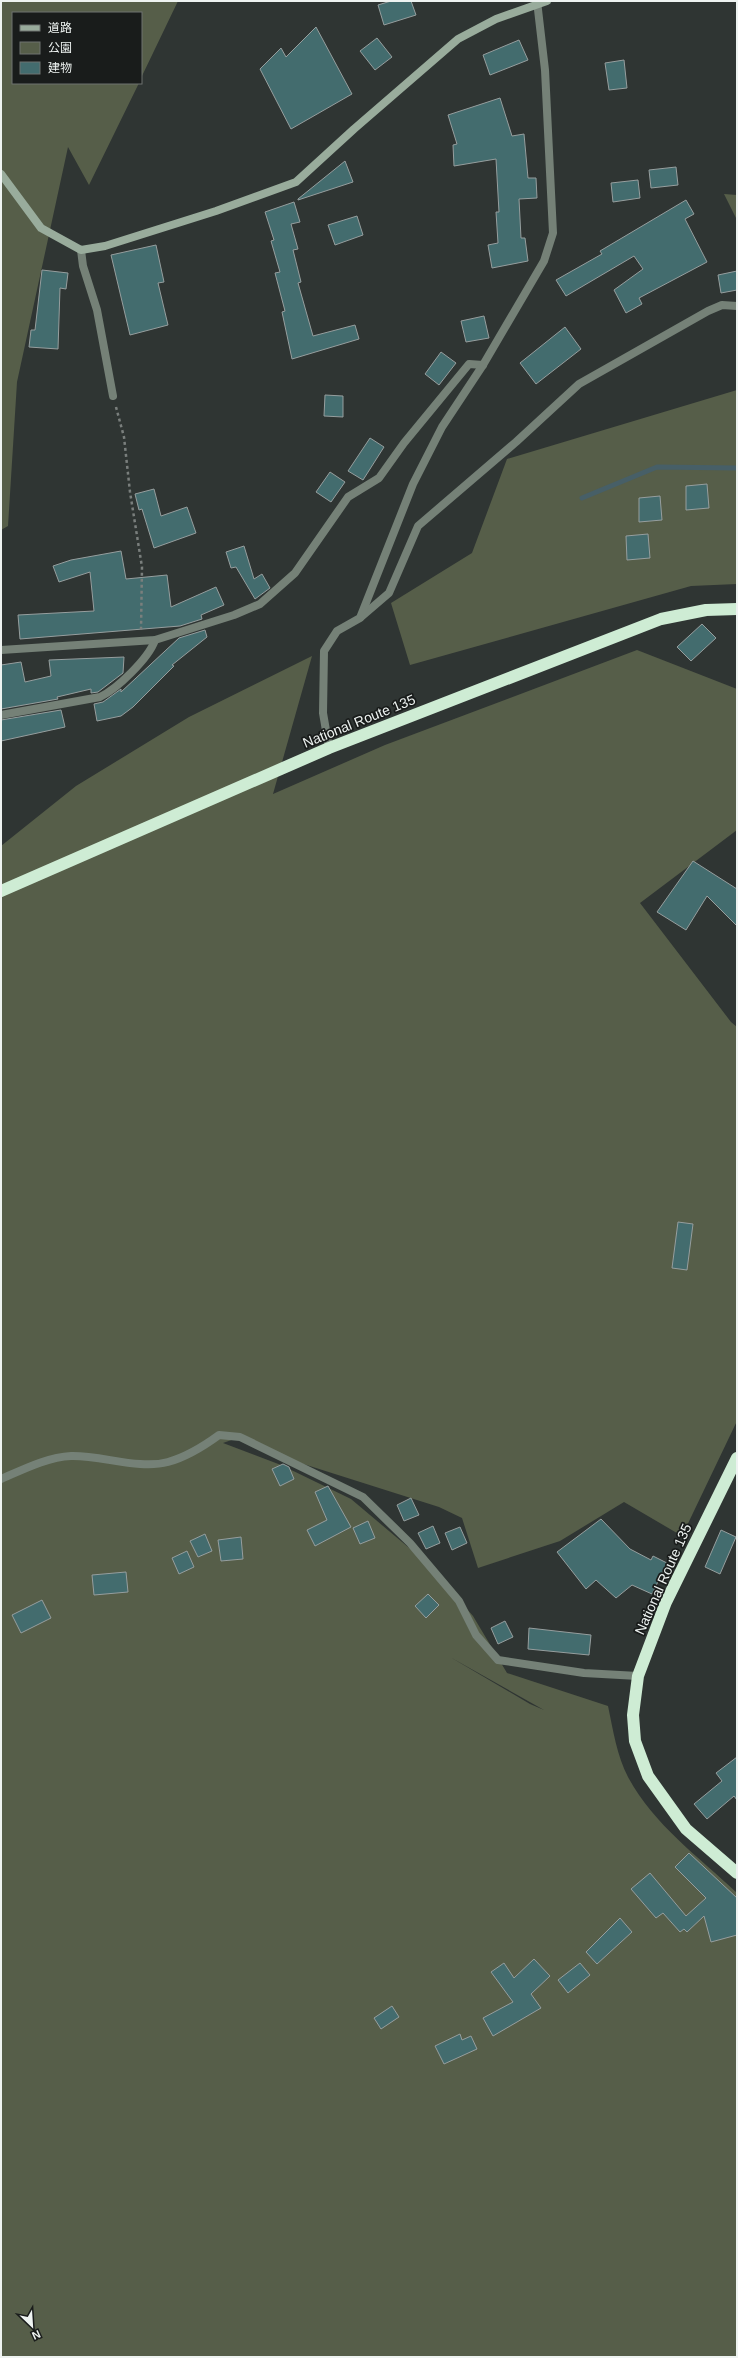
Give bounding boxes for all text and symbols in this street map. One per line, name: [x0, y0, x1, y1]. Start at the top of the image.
legend: [12, 12, 142, 84]
text: 道路: [48, 21, 72, 35]
text: 公園: [48, 41, 72, 55]
text: 建物: [48, 61, 72, 75]
street label: National Route 135: [300, 691, 418, 751]
street label: National Route 135: [631, 1521, 695, 1637]
north arrow: [12, 2306, 52, 2346]
text: N: [30, 2328, 42, 2342]

